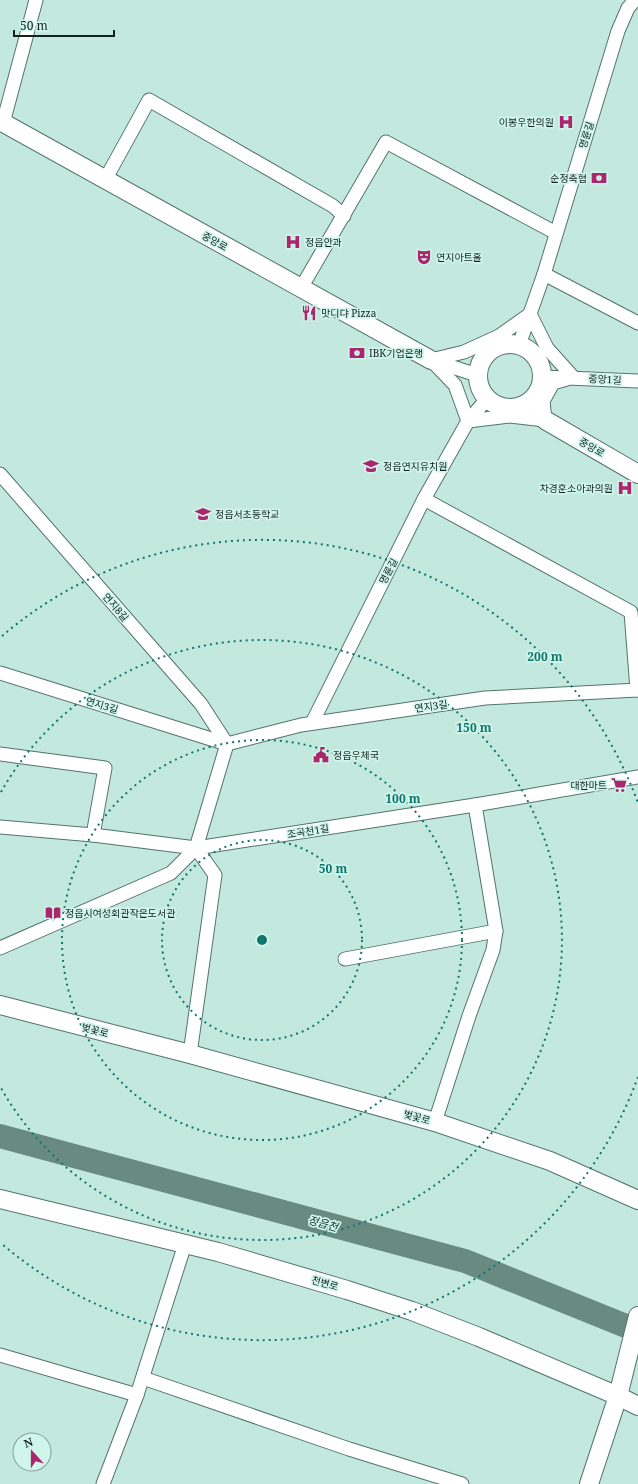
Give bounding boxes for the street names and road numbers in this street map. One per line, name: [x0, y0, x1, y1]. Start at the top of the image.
street label: 명륜길: [575, 120, 597, 150]
street label: 중앙로: [200, 228, 230, 254]
street label: 중앙1길: [588, 371, 622, 387]
street label: 중앙로: [577, 434, 607, 460]
street label: 명륜길: [375, 556, 401, 586]
street label: 연지8길: [100, 590, 132, 624]
street label: 연지3길: [84, 693, 120, 717]
street label: 연지3길: [414, 697, 448, 715]
street label: 조곡천1길: [286, 821, 330, 841]
street label: 벚꽃로: [80, 1020, 110, 1040]
street label: 벚꽃로: [402, 1106, 432, 1128]
street label: 천변로: [310, 1272, 340, 1294]

